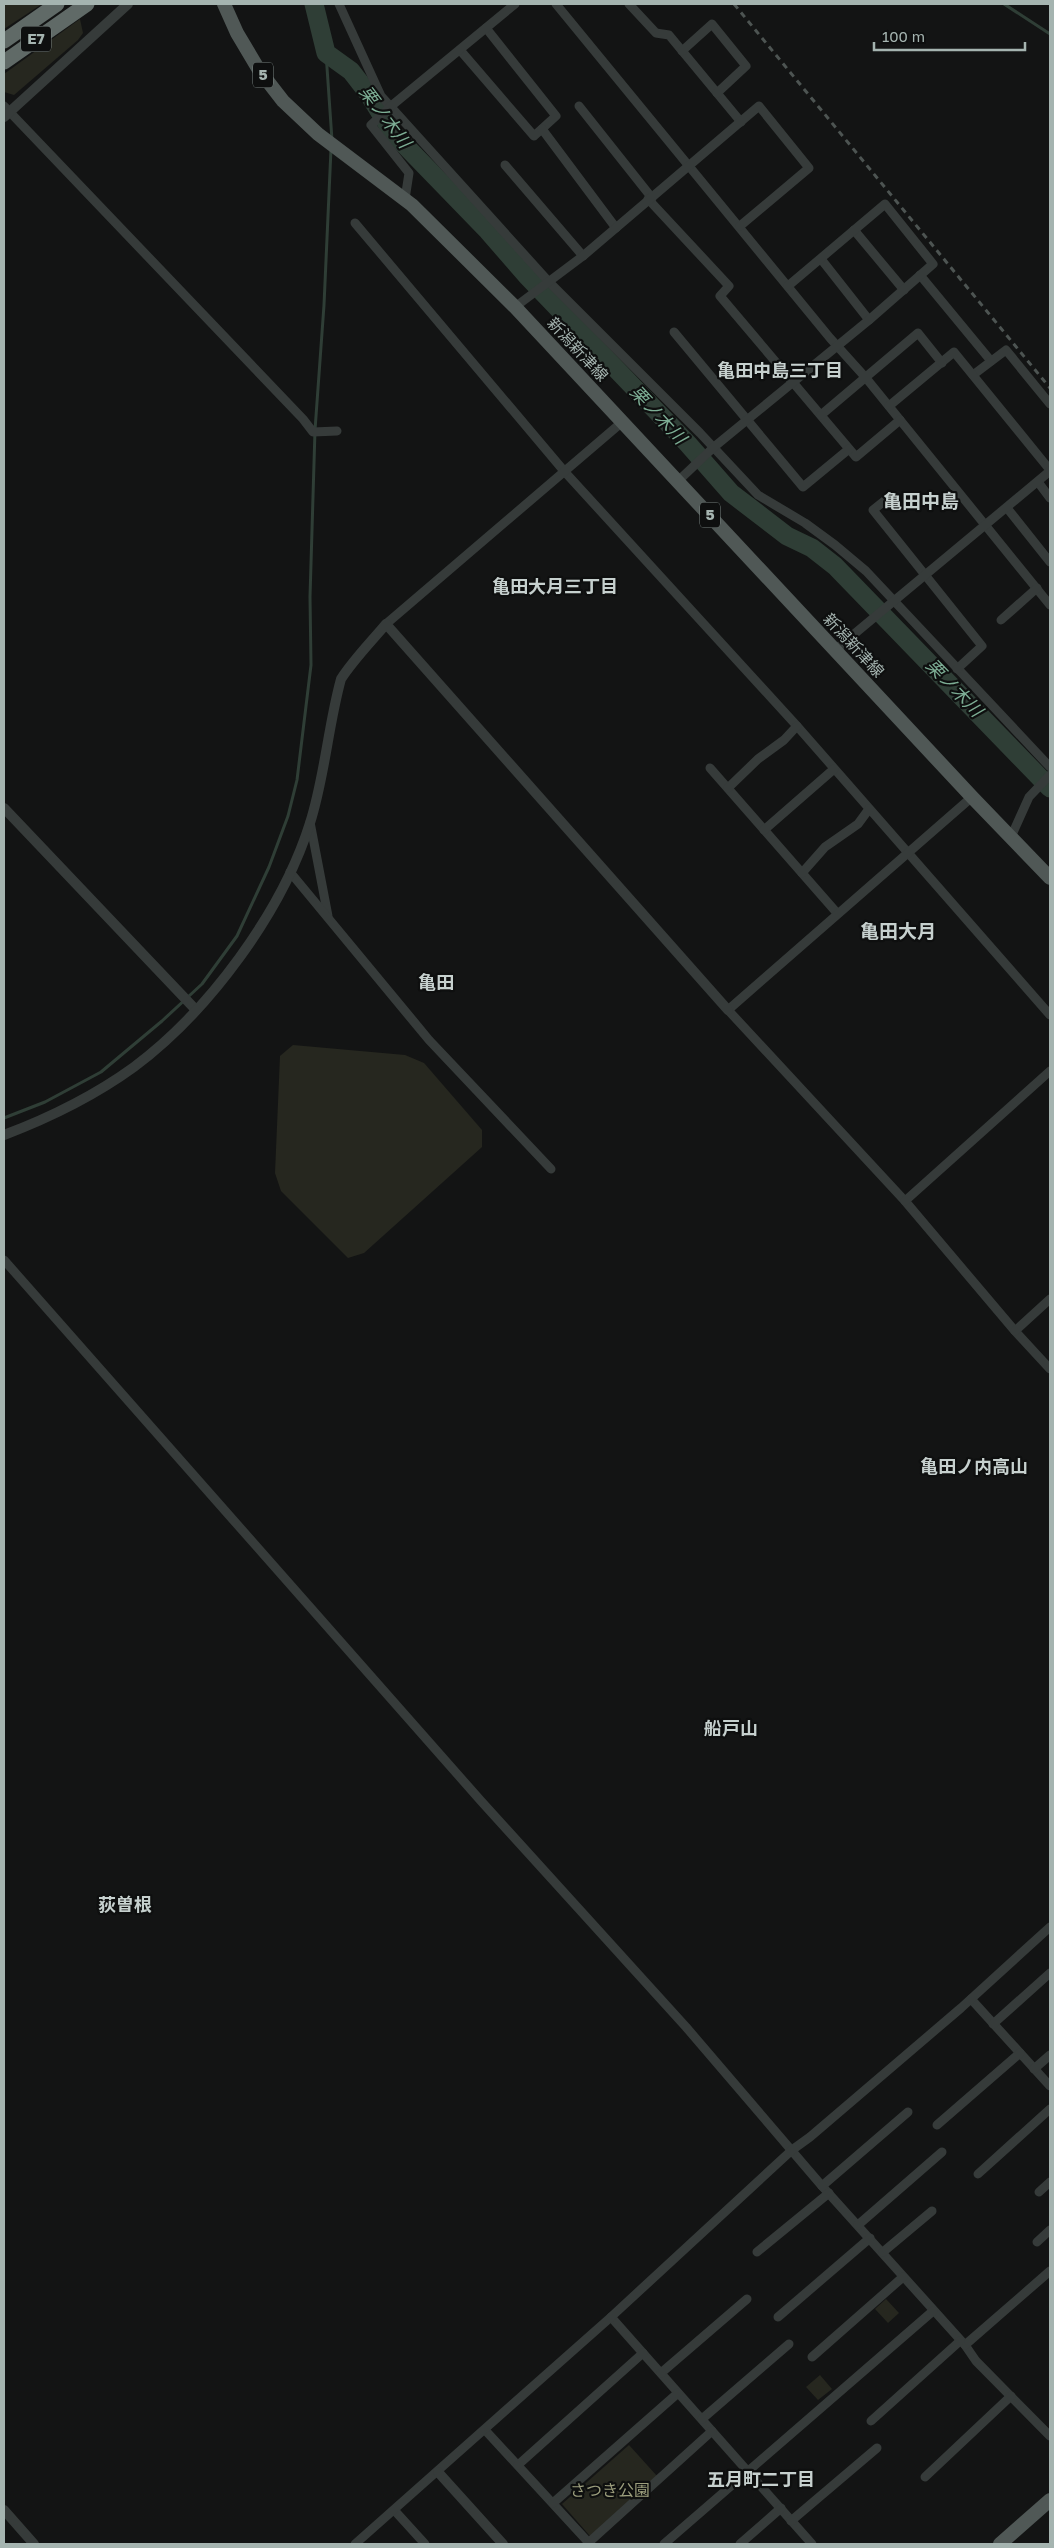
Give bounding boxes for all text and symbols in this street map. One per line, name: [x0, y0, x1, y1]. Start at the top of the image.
scale bar: [874, 20, 1025, 52]
road number: E7: [21, 26, 51, 52]
text: 100 m: [882, 27, 925, 45]
road number: 5: [253, 62, 273, 88]
water label: 栗ノ木川: [355, 81, 417, 153]
street label: 新潟新津線: [543, 313, 613, 385]
district label: 亀田中島三丁目: [717, 359, 843, 381]
water label: 栗ノ木川: [626, 380, 693, 450]
district label: 亀田中島: [883, 489, 959, 512]
road number: 5: [700, 502, 720, 528]
district label: 亀田大月三丁目: [492, 575, 618, 597]
street label: 新潟新津線: [819, 609, 889, 681]
water label: 栗ノ木川: [922, 654, 989, 722]
district label: 亀田大月: [860, 919, 936, 942]
district label: 亀田: [418, 971, 454, 993]
district label: 亀田ノ内高山: [920, 1455, 1028, 1477]
district label: 船戸山: [704, 1717, 758, 1739]
district label: 荻曽根: [98, 1893, 152, 1915]
district label: 五月町二丁目: [707, 2468, 815, 2490]
park label: さつき公園: [570, 2480, 650, 2500]

